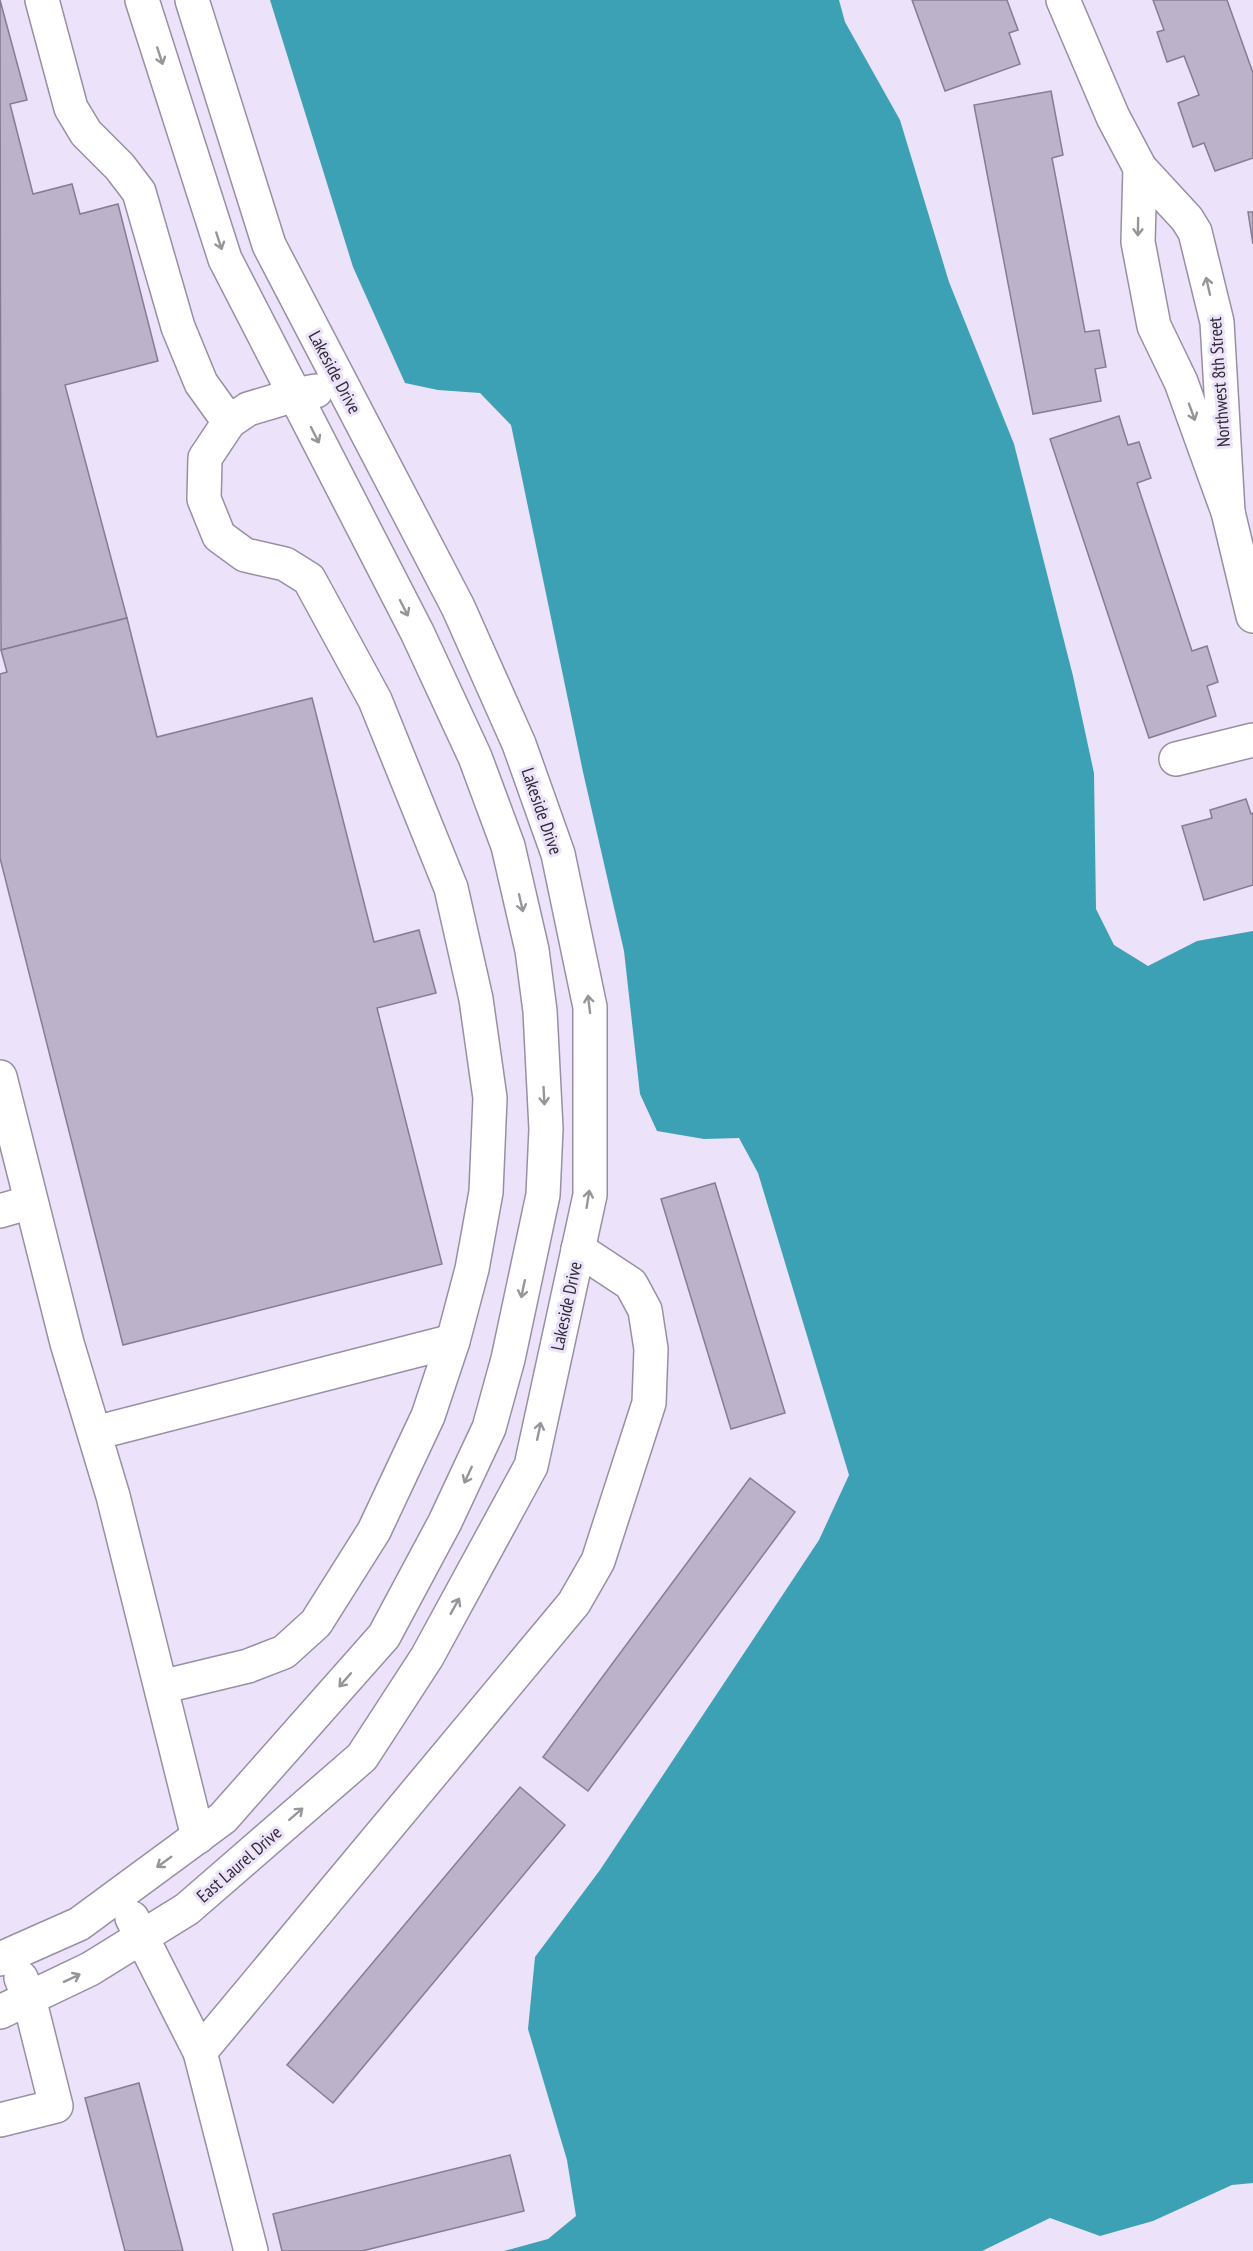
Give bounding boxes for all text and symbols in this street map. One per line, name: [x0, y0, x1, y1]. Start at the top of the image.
one-way arrow: [155, 46, 166, 65]
one-way arrow: [1132, 216, 1144, 236]
one-way arrow: [215, 231, 226, 250]
one-way arrow: [1202, 277, 1214, 296]
street label: Northwest 8th Street: [1203, 316, 1235, 448]
street label: Lakeside Drive: [304, 327, 366, 417]
one-way arrow: [1187, 402, 1198, 421]
one-way arrow: [310, 425, 321, 443]
one-way arrow: [399, 599, 411, 617]
street label: Lakeside Drive: [516, 765, 568, 857]
one-way arrow: [516, 893, 527, 912]
one-way arrow: [583, 995, 594, 1015]
one-way arrow: [539, 1085, 550, 1105]
one-way arrow: [583, 1190, 594, 1210]
street label: Lakeside Drive: [545, 1259, 587, 1353]
one-way arrow: [517, 1279, 528, 1298]
one-way arrow: [533, 1422, 545, 1441]
one-way arrow: [461, 1465, 473, 1483]
one-way arrow: [449, 1598, 461, 1615]
one-way arrow: [338, 1672, 352, 1687]
one-way arrow: [288, 1807, 303, 1821]
street label: East Laurel Drive: [192, 1821, 286, 1907]
one-way arrow: [156, 1855, 172, 1868]
one-way arrow: [62, 1971, 80, 1983]

